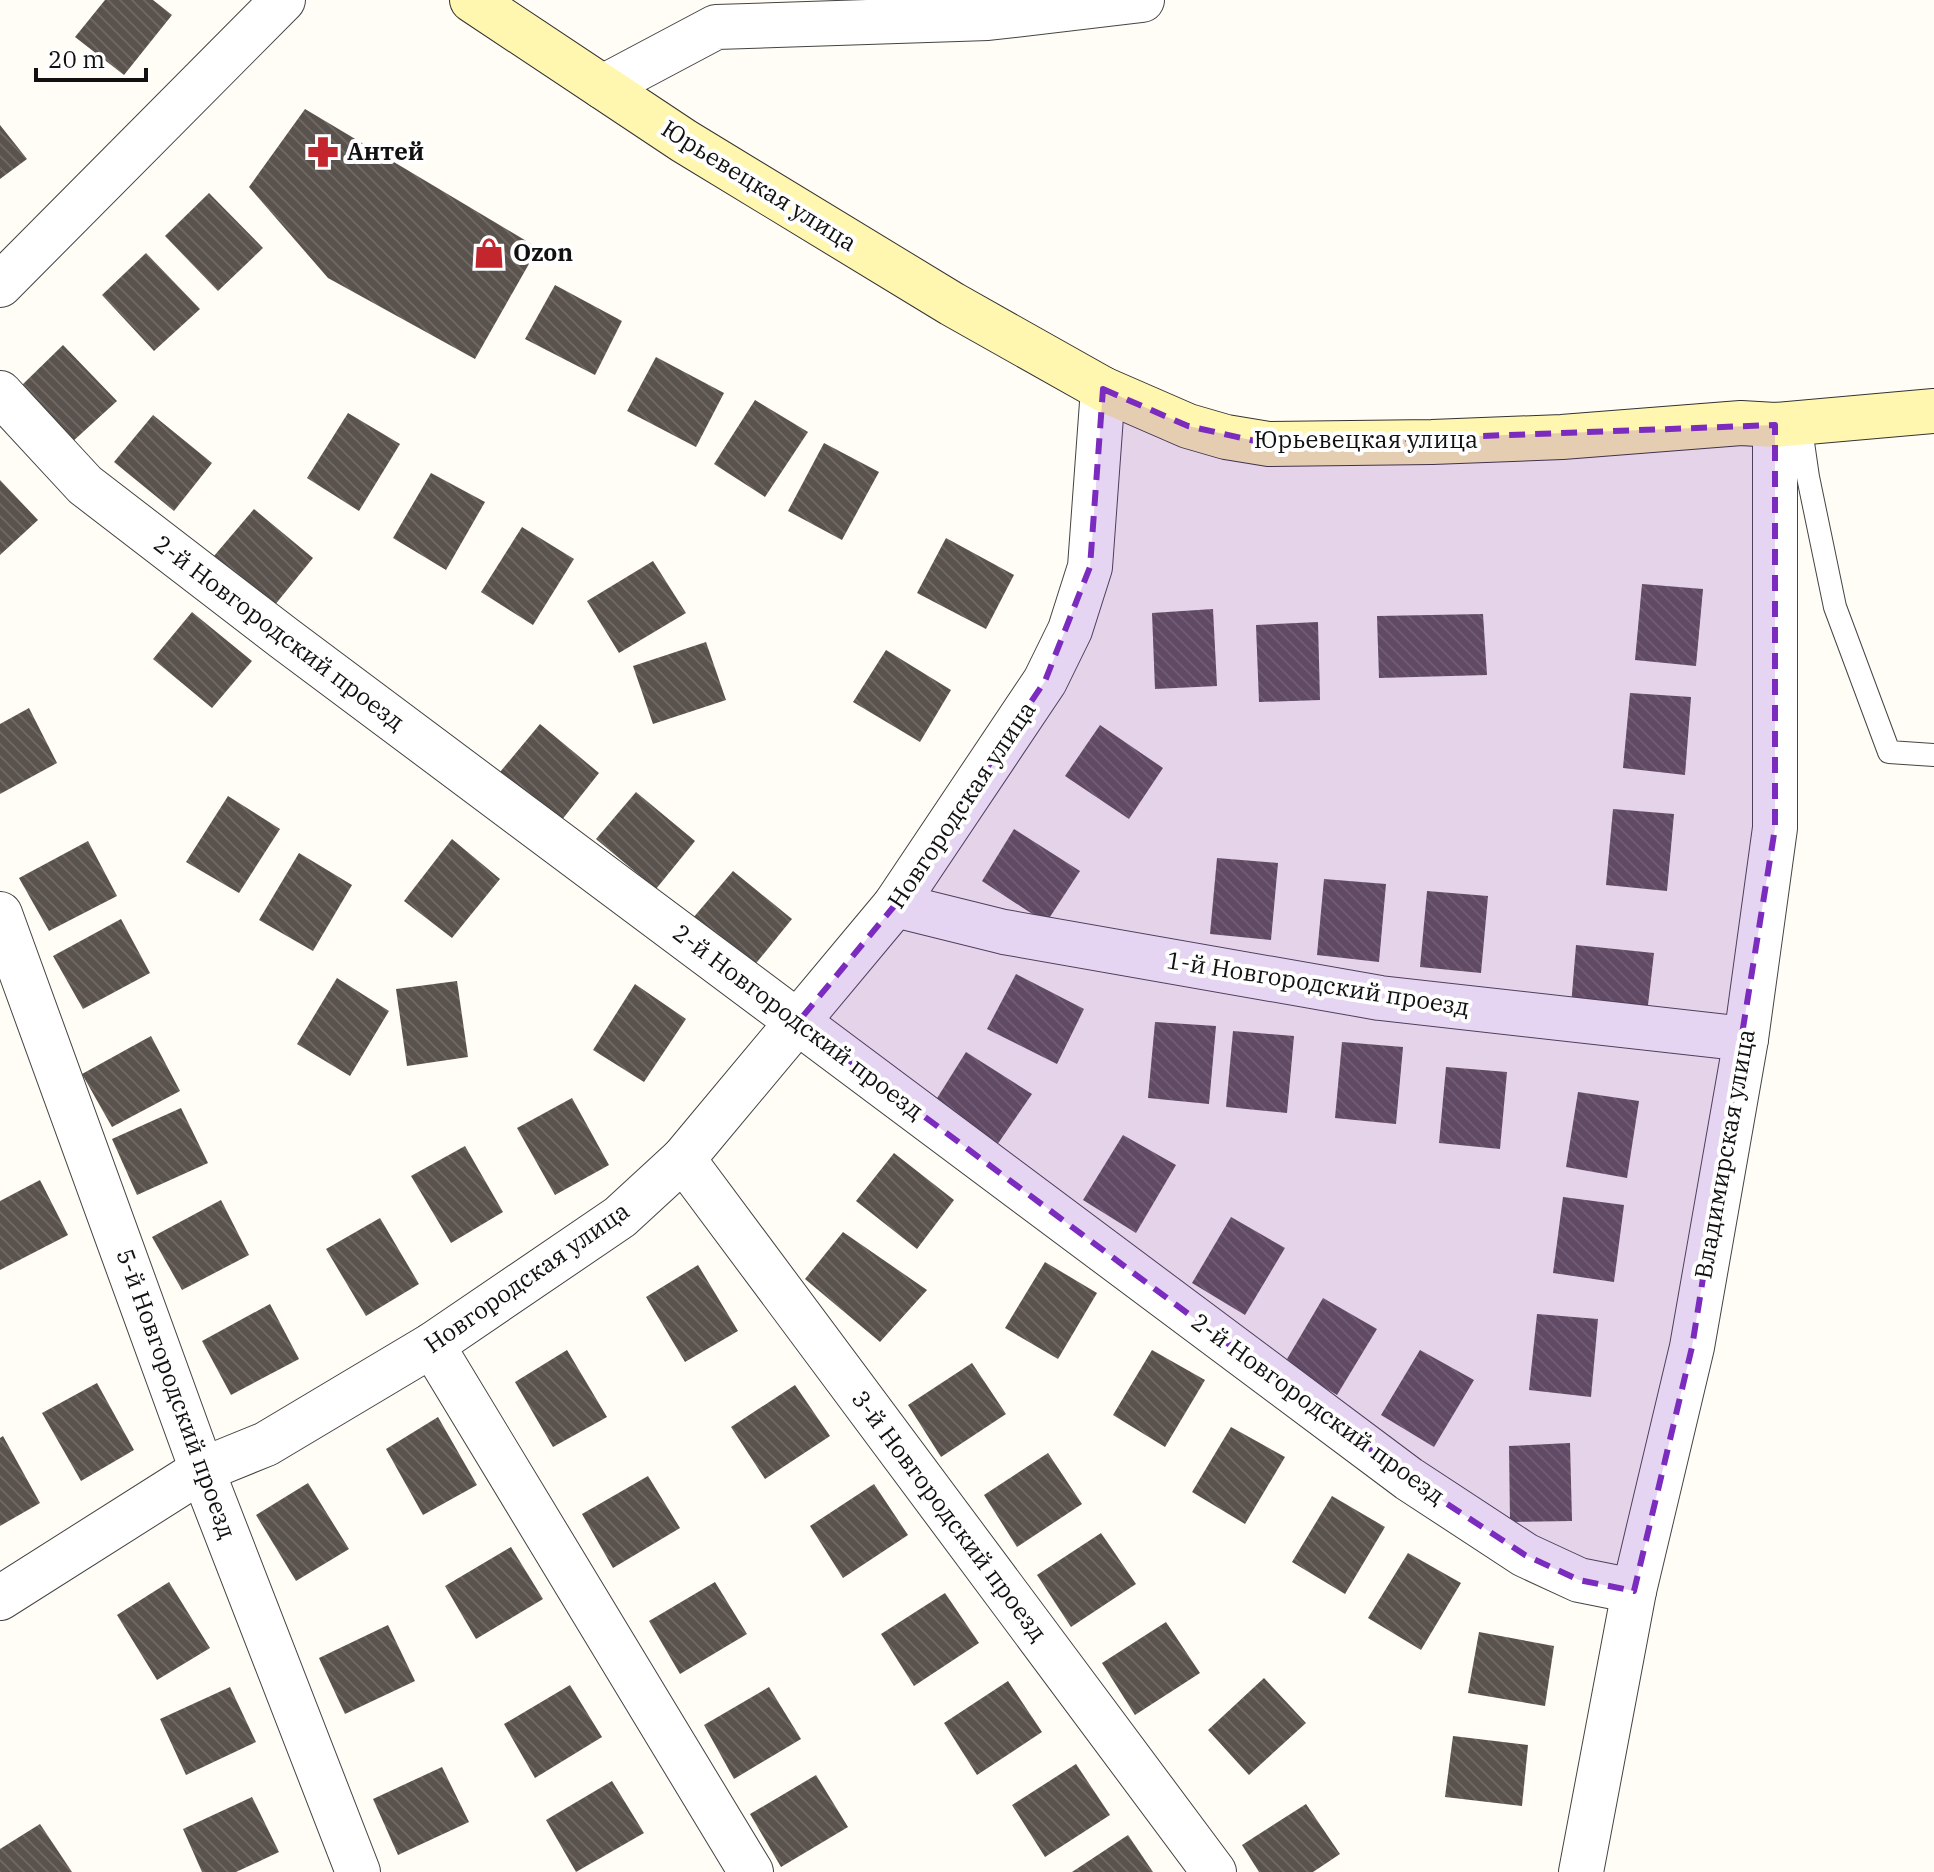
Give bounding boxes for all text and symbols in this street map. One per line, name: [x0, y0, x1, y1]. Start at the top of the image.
scale bar: [36, 32, 146, 82]
text: 20 m: [48, 43, 105, 75]
street label: Юрьевецкая улица: [656, 112, 863, 258]
pharmacy icon: Антей: [306, 135, 340, 169]
place label: Антей: [347, 135, 424, 167]
shop icon: Ozon: [472, 236, 506, 270]
place label: Ozon: [513, 236, 573, 268]
street label: Юрьевецкая улица: [1254, 423, 1478, 455]
street label: 2-й Новгородский проезд: [148, 527, 412, 737]
street label: Новгородская улица: [880, 695, 1042, 914]
street label: 2-й Новгородский проезд: [667, 916, 931, 1126]
street label: 1-й Новгородский проезд: [1164, 943, 1472, 1023]
street label: Владимирская улица: [1686, 1026, 1762, 1281]
street label: Новгородская улица: [418, 1194, 635, 1360]
street label: 5-й Новгородский проезд: [110, 1244, 244, 1543]
street label: 2-й Новгородский проезд: [1185, 1305, 1452, 1511]
street label: 3-й Новгородский проезд: [845, 1383, 1055, 1647]

